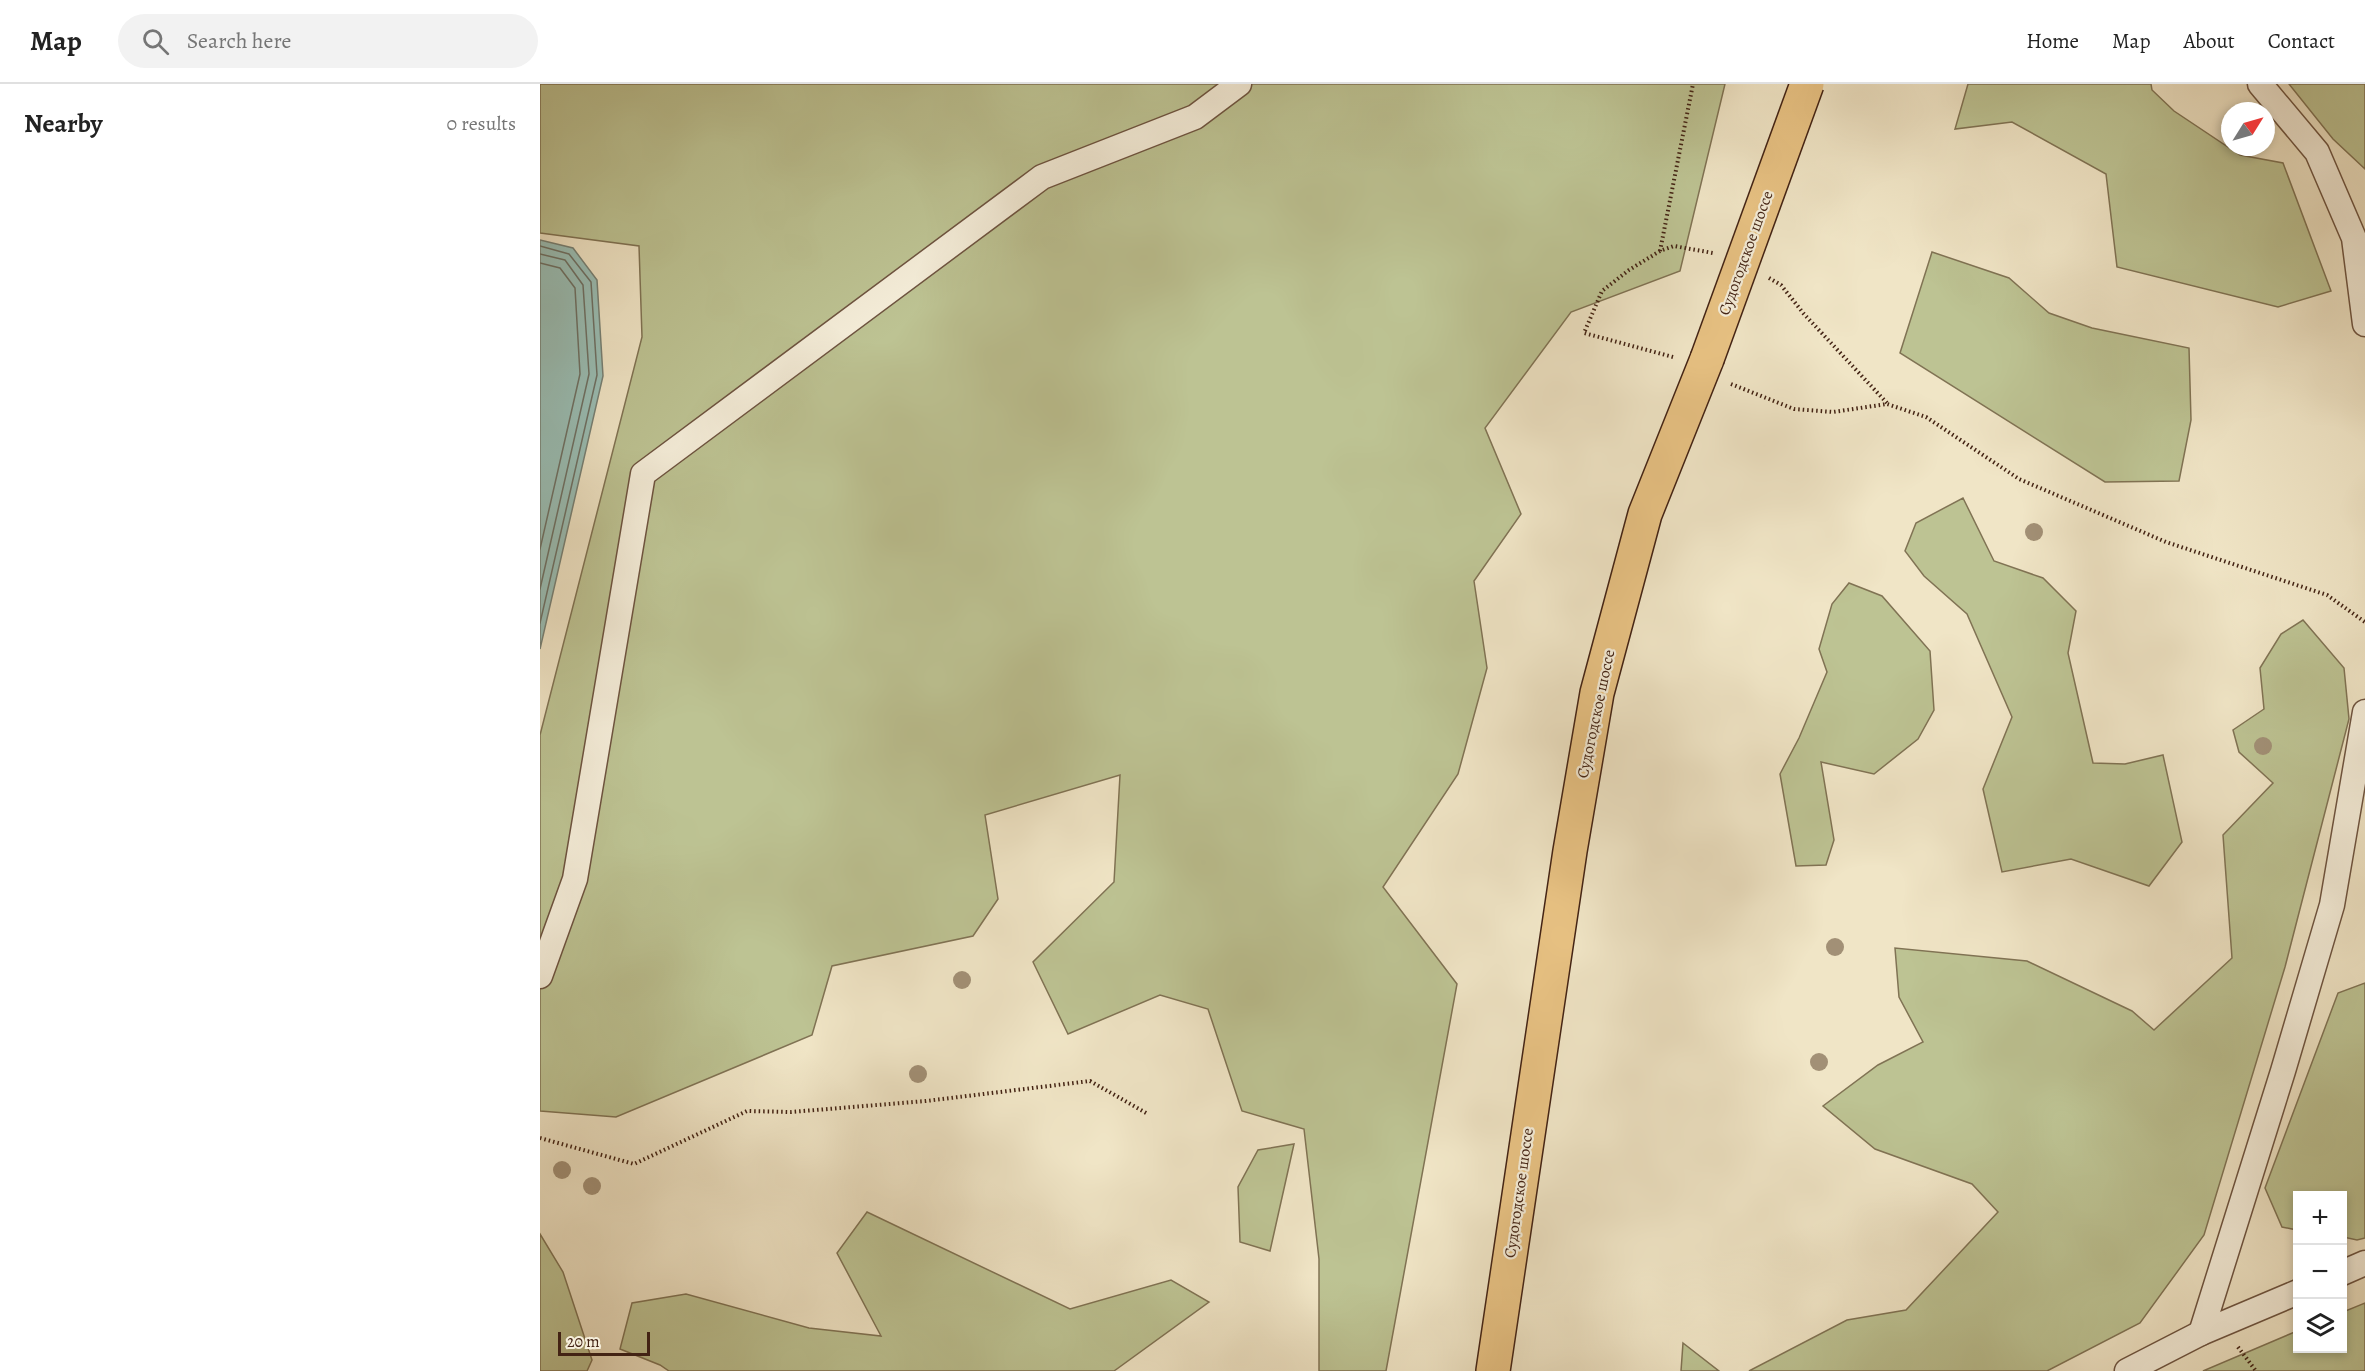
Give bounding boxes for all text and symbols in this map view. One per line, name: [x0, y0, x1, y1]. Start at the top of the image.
search box: [118, 14, 538, 68]
text: Map: [30, 22, 82, 60]
icon: search: [139, 25, 172, 58]
text: Search here: [187, 26, 291, 56]
text: Home: [2026, 27, 2079, 55]
text: Map: [2112, 27, 2150, 55]
text: About: [2183, 27, 2235, 55]
text: Contact: [2268, 27, 2335, 55]
north arrow: [2221, 102, 2275, 156]
text: Nearby: [24, 106, 103, 141]
text: 0 results: [447, 110, 516, 137]
street label: Судогодское шоссе: [1713, 188, 1779, 318]
street label: Судогодское шоссе: [1572, 648, 1620, 780]
street label: Судогодское шоссе: [1499, 1127, 1539, 1259]
map controls: [2293, 1191, 2347, 1353]
button: +: [2293, 1191, 2347, 1245]
button: −: [2293, 1245, 2347, 1299]
button: layers: [2293, 1299, 2347, 1353]
scale bar: [558, 1329, 650, 1356]
text: 20 m: [567, 1331, 600, 1353]

